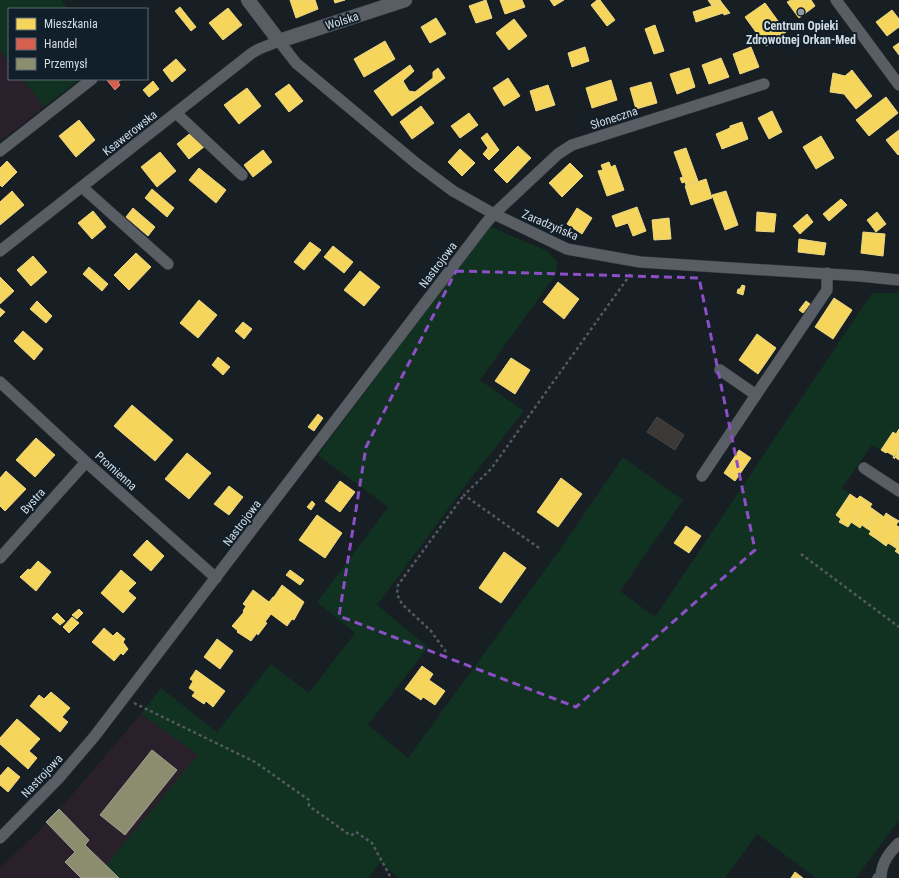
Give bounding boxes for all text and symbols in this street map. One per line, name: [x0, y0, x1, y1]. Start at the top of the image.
marker: Centrum Opieki Zdrowotnej Orkan-Med: [796, 7, 806, 17]
legend: [8, 8, 148, 80]
street label: Wolska: [323, 9, 361, 33]
text: Mieszkania: [44, 17, 98, 31]
place label: Centrum Opieki Zdrowotnej Orkan-Med: [746, 19, 856, 47]
text: Handel: [44, 37, 77, 51]
text: Przemysł: [44, 57, 88, 71]
street label: Słoneczna: [589, 104, 640, 132]
street label: Ksawerowska: [100, 107, 160, 159]
street label: Zaradzyńska: [520, 207, 581, 243]
street label: Nastrojowa: [416, 239, 460, 291]
street label: Promienna: [92, 449, 140, 493]
street label: Bystra: [18, 485, 48, 517]
street label: Nastrojowa: [220, 497, 264, 549]
street label: Nastrojowa: [18, 751, 66, 801]

